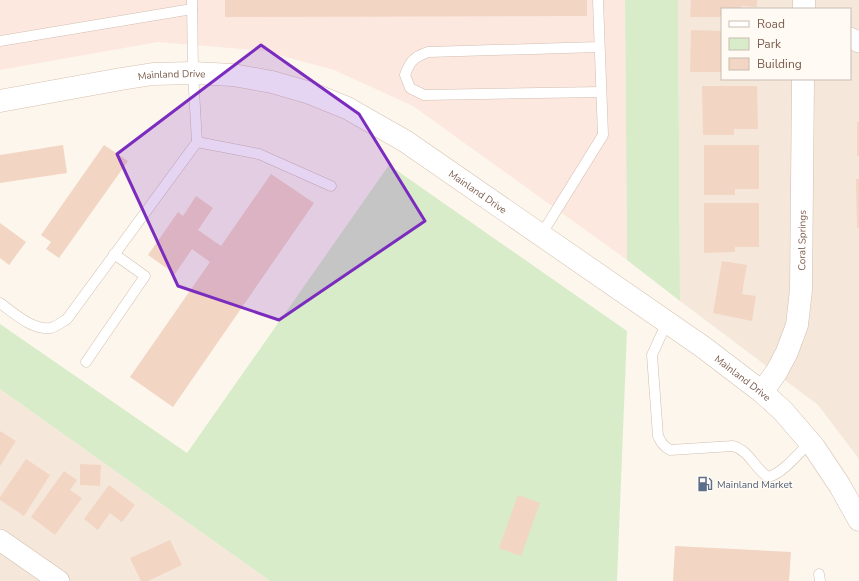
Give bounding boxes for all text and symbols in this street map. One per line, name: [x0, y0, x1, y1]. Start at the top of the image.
legend: [721, 8, 851, 80]
text: Road: [757, 16, 785, 32]
text: Park: [757, 36, 782, 52]
text: Building: [757, 56, 802, 72]
street label: Mainland Drive: [137, 67, 206, 84]
street label: Mainland Drive: [445, 167, 509, 217]
street label: Coral Springs: [795, 210, 810, 271]
street label: Mainland Drive: [711, 352, 774, 405]
fuel station icon: Mainland Market: [696, 475, 714, 493]
place label: Mainland Market: [717, 478, 793, 492]

